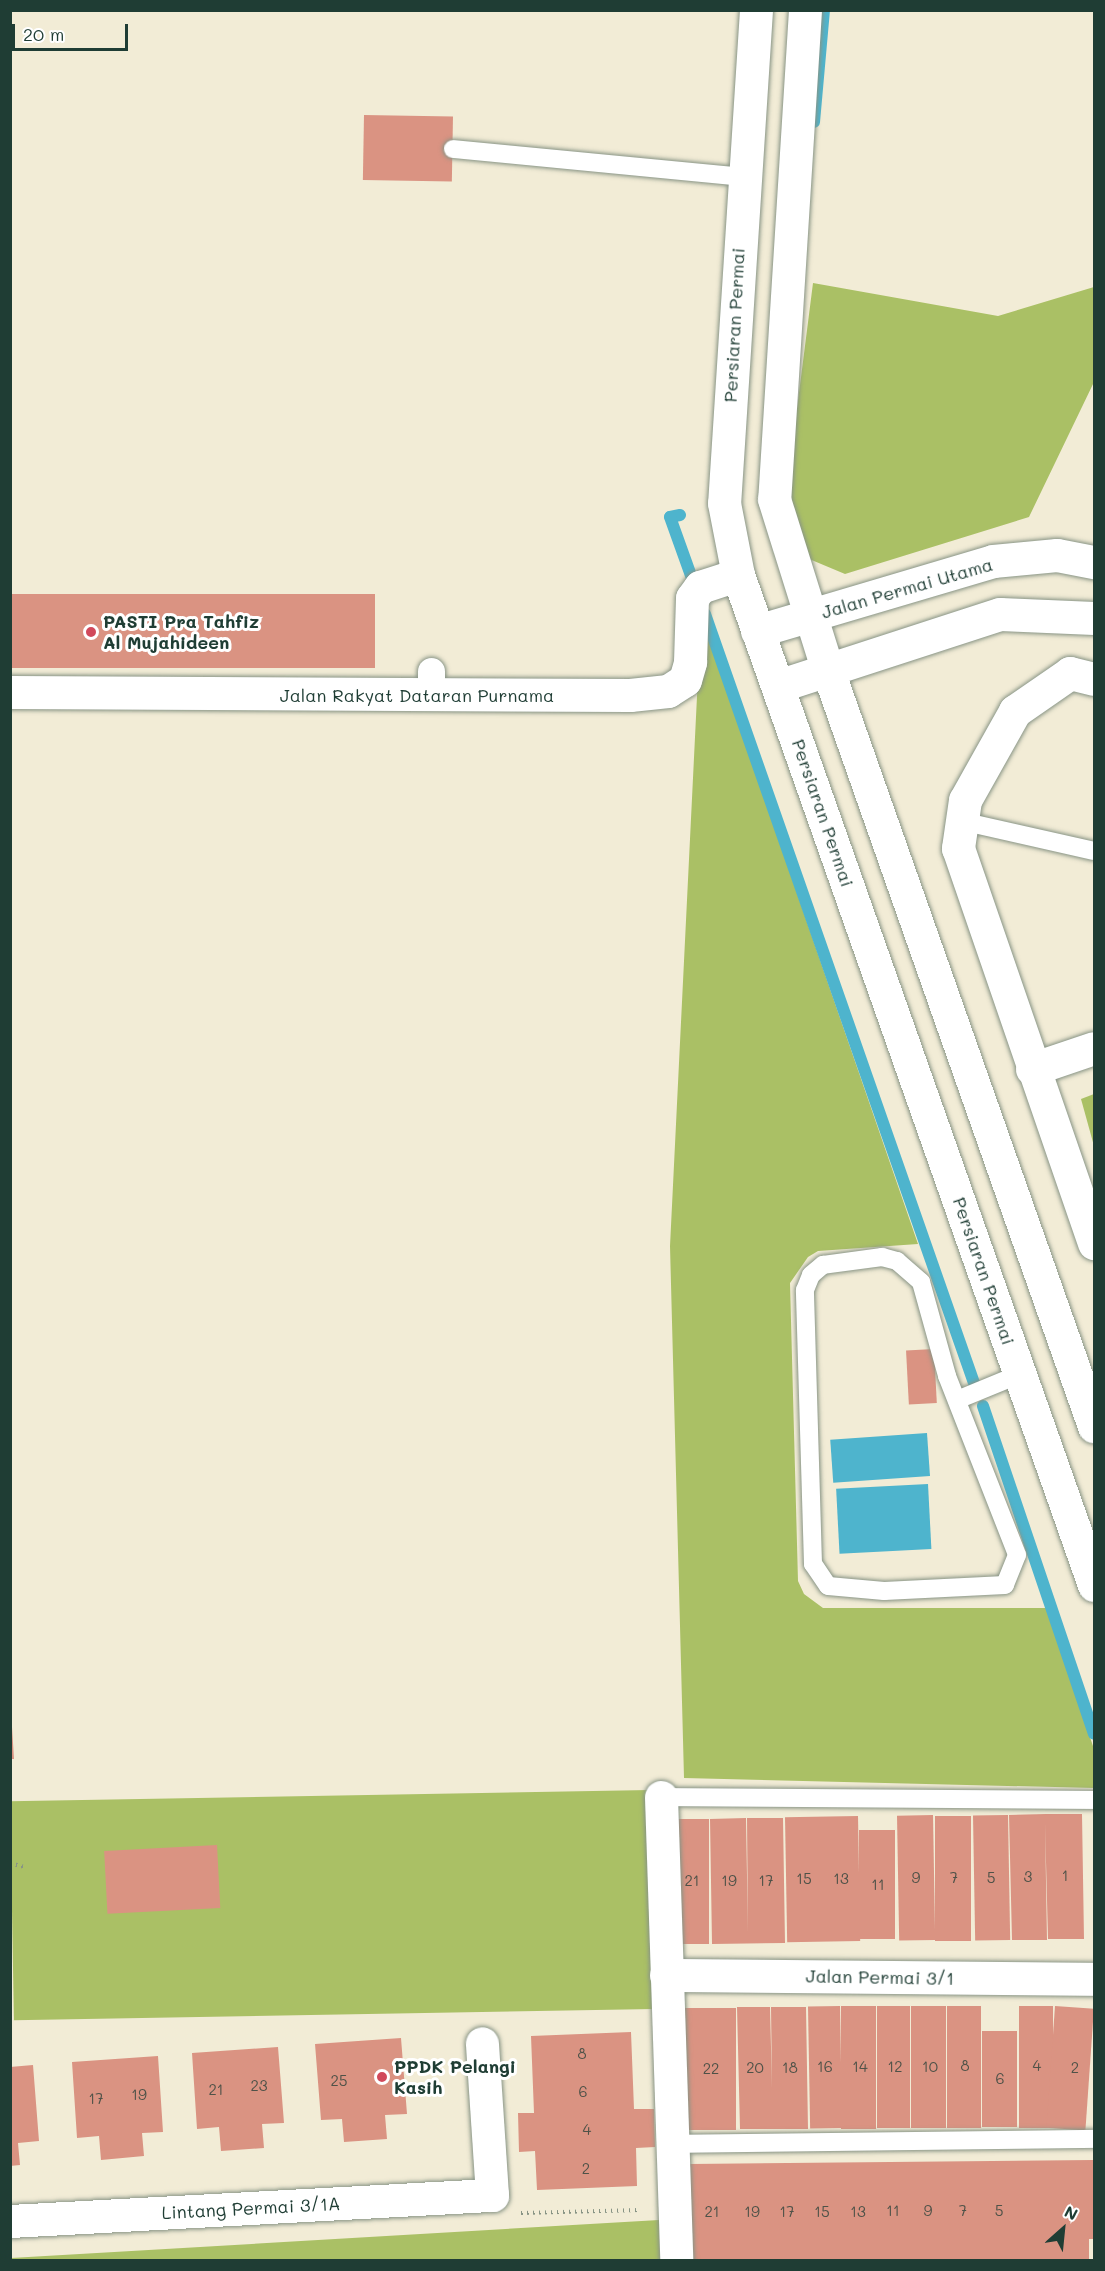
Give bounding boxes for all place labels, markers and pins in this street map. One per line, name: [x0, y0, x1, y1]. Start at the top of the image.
place label: PASTI Pra Tahfiz Al Mujahideen: [103, 611, 259, 654]
marker: PASTI Pra Tahfiz Al Mujahideen: [84, 625, 98, 639]
place label: PPDK Pelangi Kasih: [394, 2056, 516, 2098]
marker: PPDK Pelangi Kasih: [375, 2070, 389, 2084]

